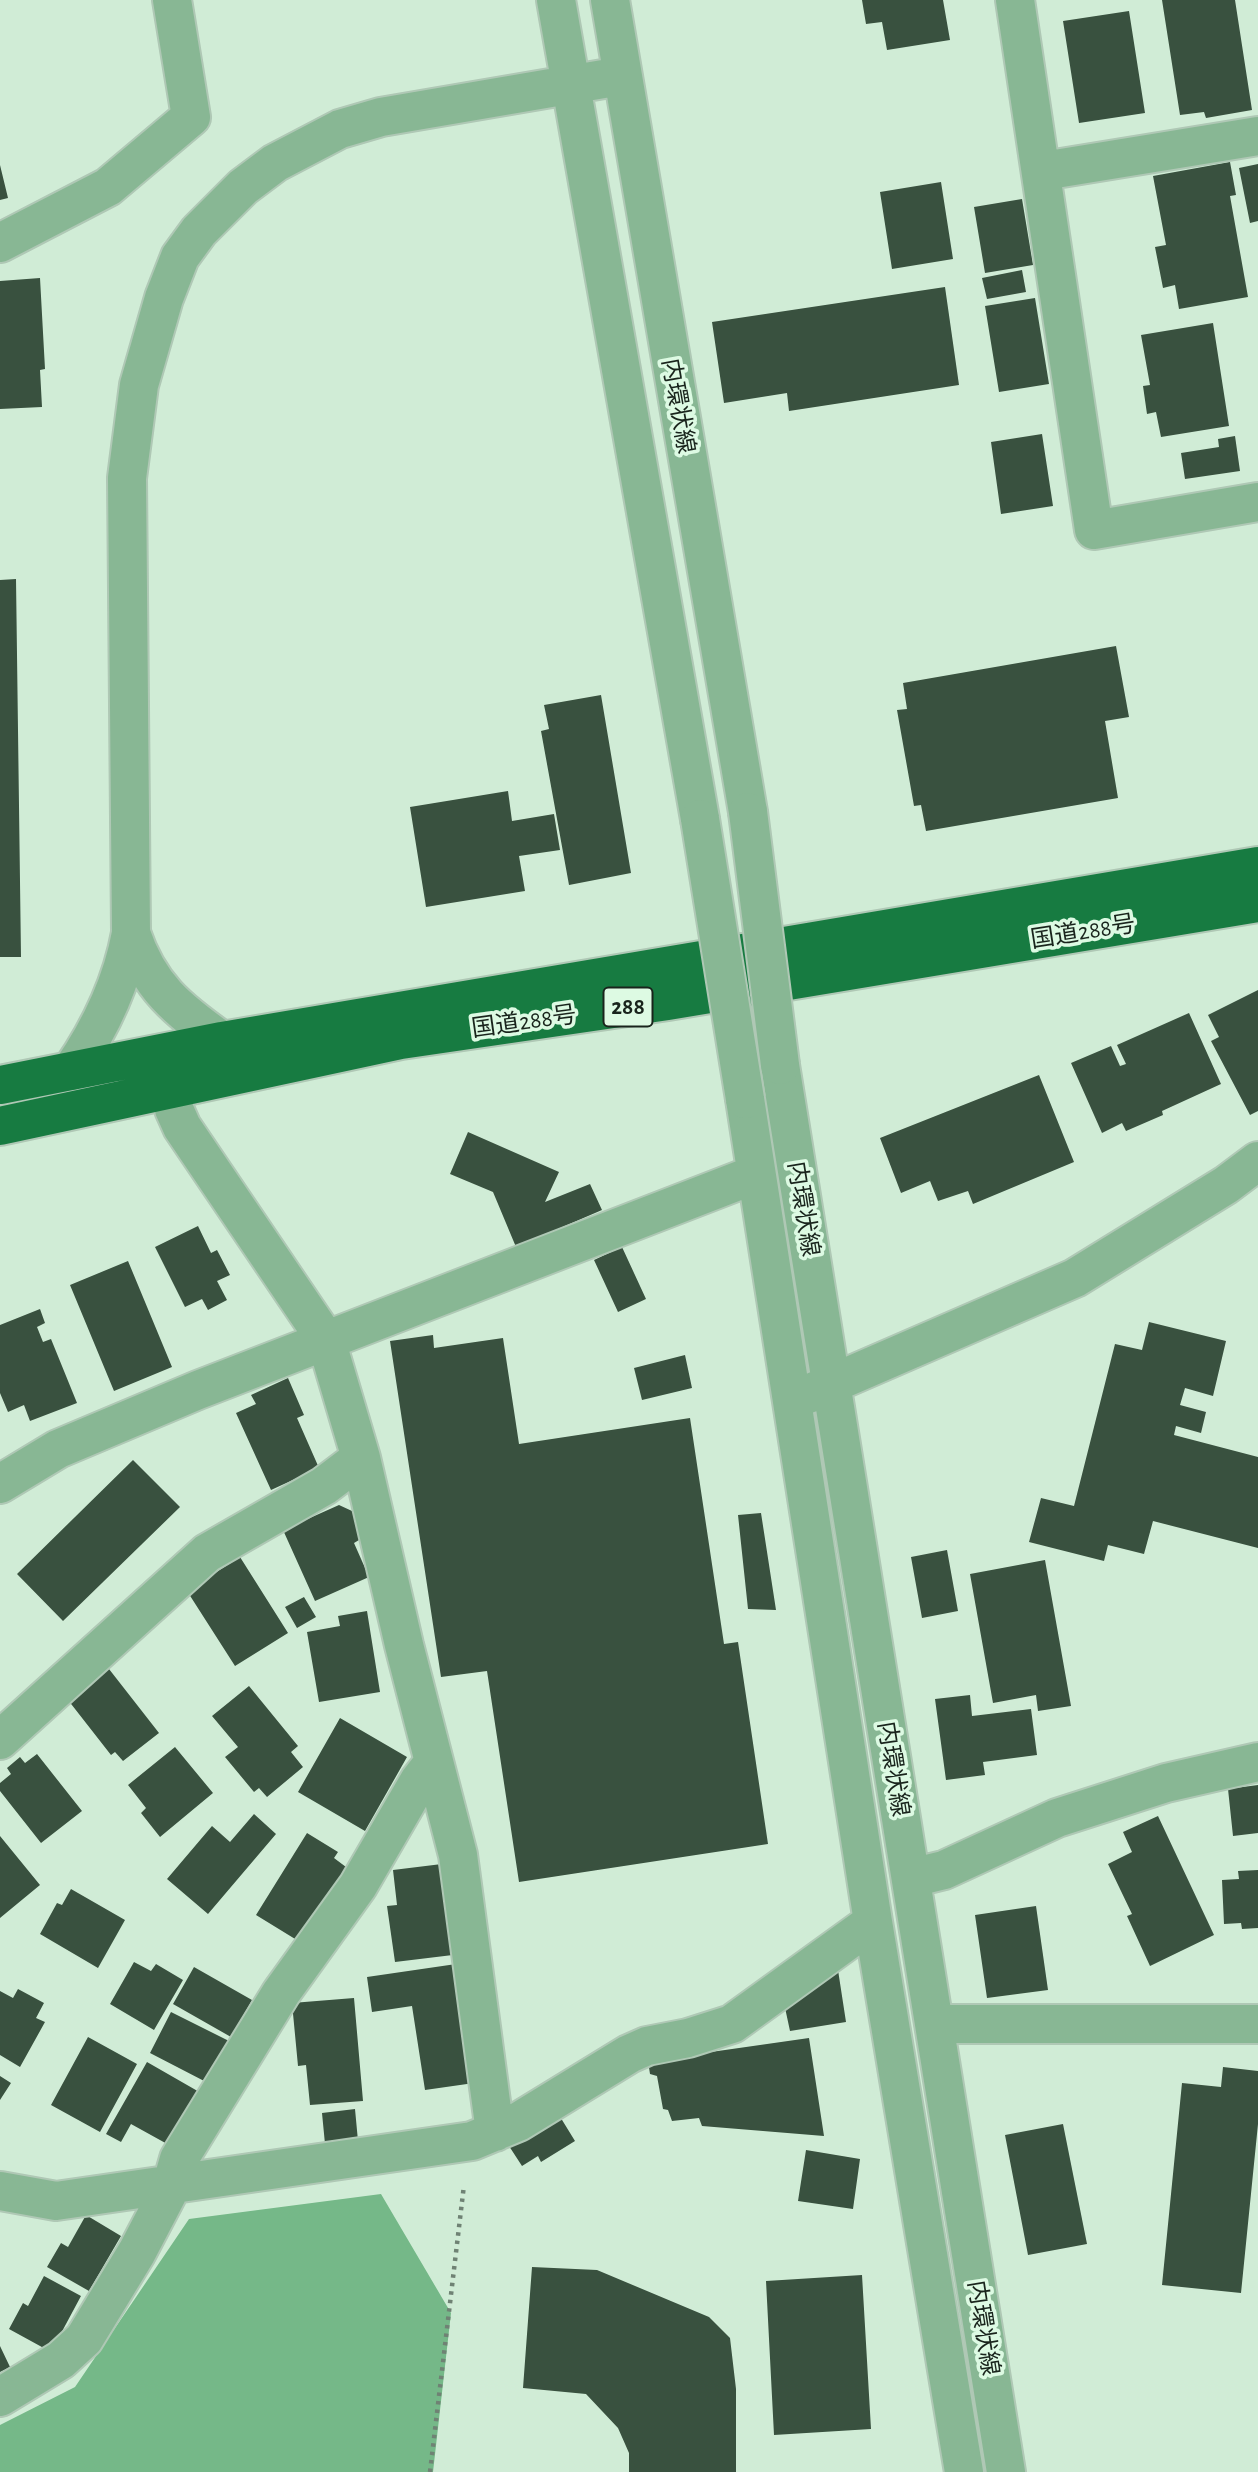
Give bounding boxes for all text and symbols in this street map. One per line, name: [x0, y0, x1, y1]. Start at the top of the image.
street label: 内環状線: [655, 356, 701, 456]
street label: 国道288号: [1029, 910, 1137, 954]
road number: 288: [604, 988, 652, 1026]
street label: 国道288号: [470, 1000, 578, 1044]
street label: 内環状線: [781, 1159, 825, 1259]
street label: 内環状線: [871, 1719, 915, 1819]
street label: 内環状線: [961, 2278, 1005, 2378]

